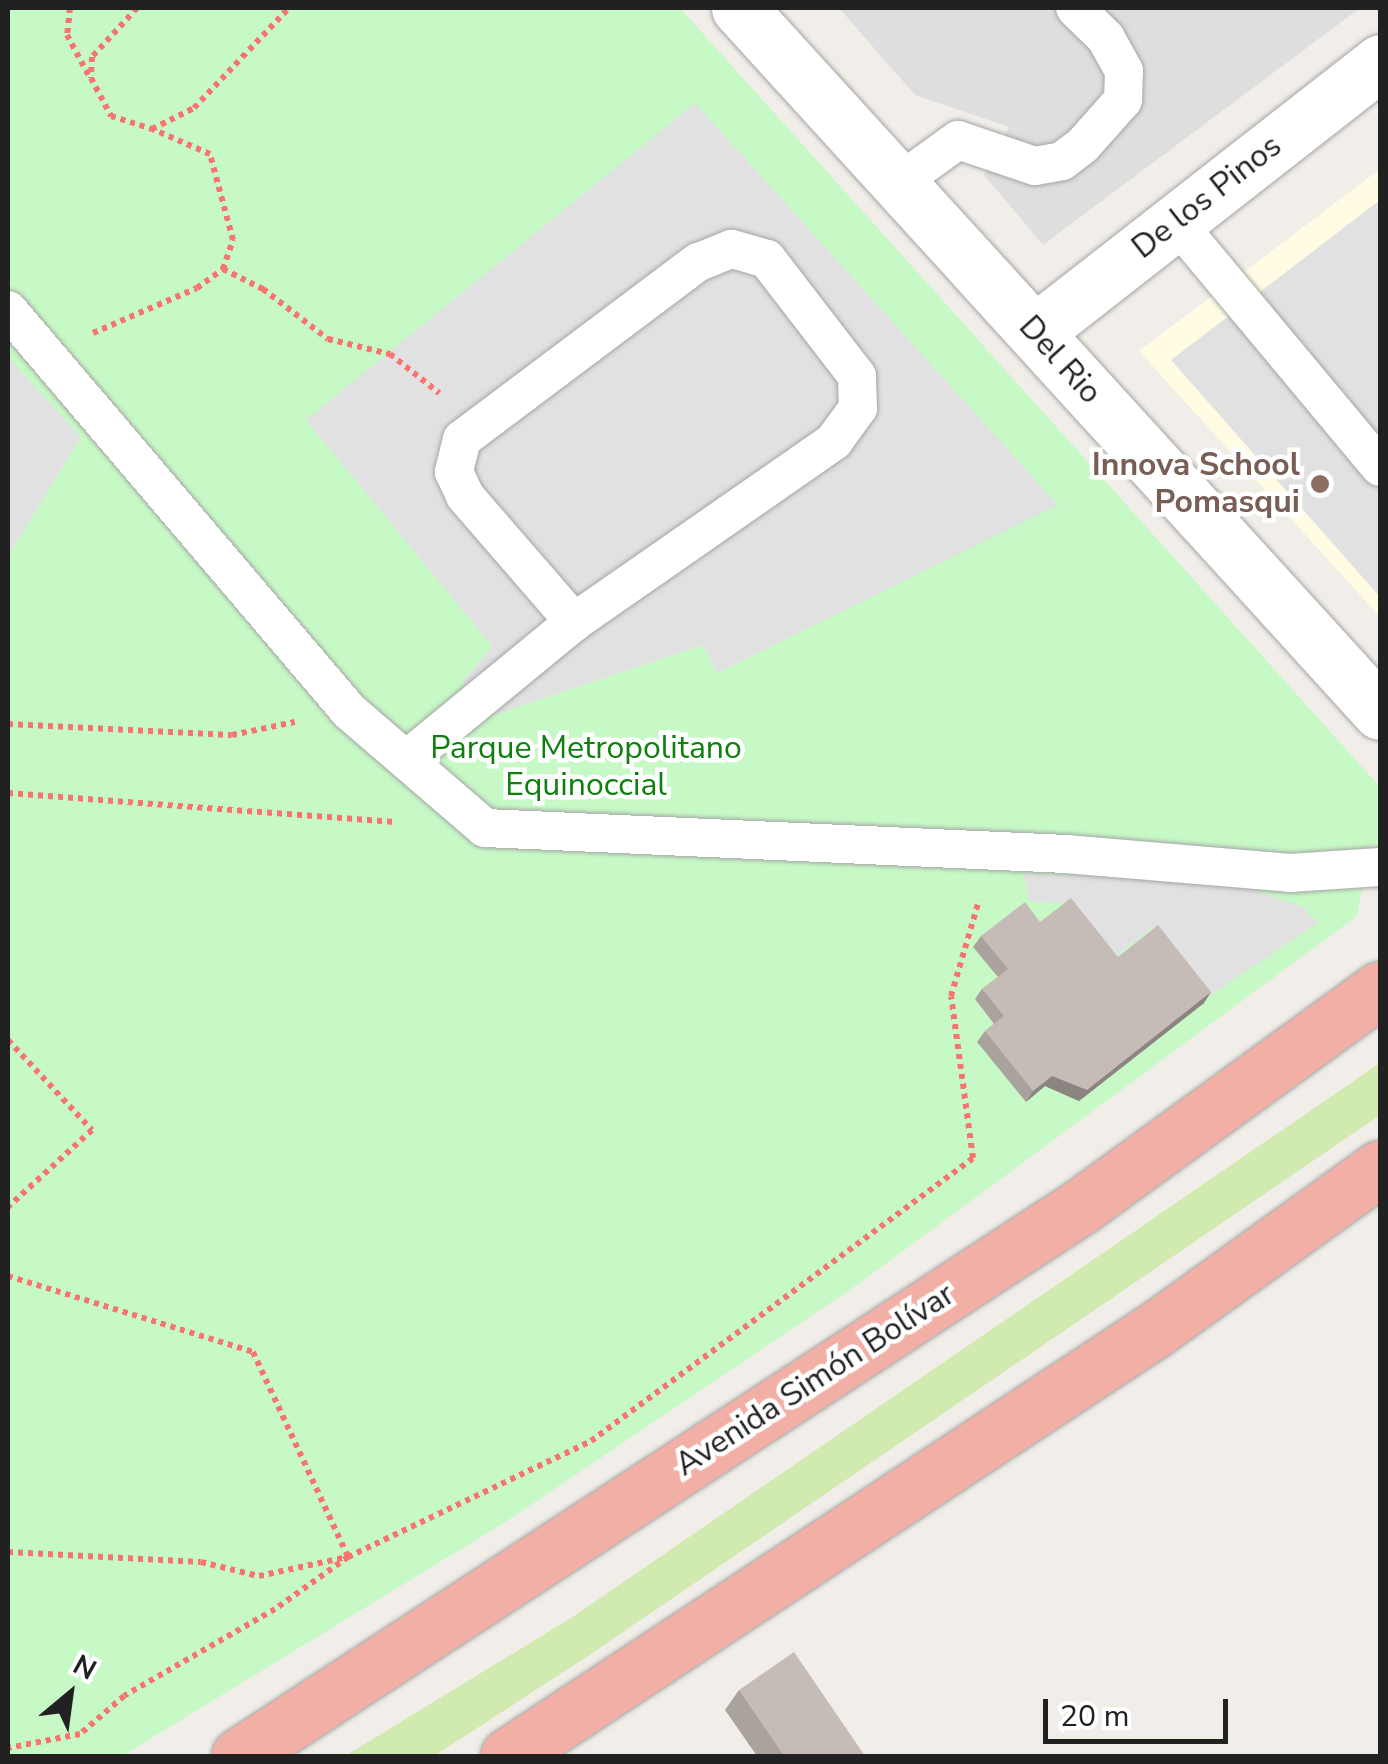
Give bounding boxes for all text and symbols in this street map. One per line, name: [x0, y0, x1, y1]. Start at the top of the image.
street label: De los Pinos: [1125, 127, 1289, 267]
street label: Del Rio: [1011, 308, 1109, 412]
place label: Innova School Pomasqui: [1092, 447, 1300, 522]
marker: Innova School Pomasqui: [1309, 473, 1331, 495]
park label: Parque Metropolitano Equinoccial: [430, 730, 742, 805]
street label: Avenida Simón Bolívar: [668, 1275, 962, 1485]
north arrow: [20, 1644, 120, 1744]
text: N: [66, 1646, 103, 1689]
scale bar: [1048, 1679, 1233, 1741]
text: 20 m: [1060, 1696, 1129, 1737]

